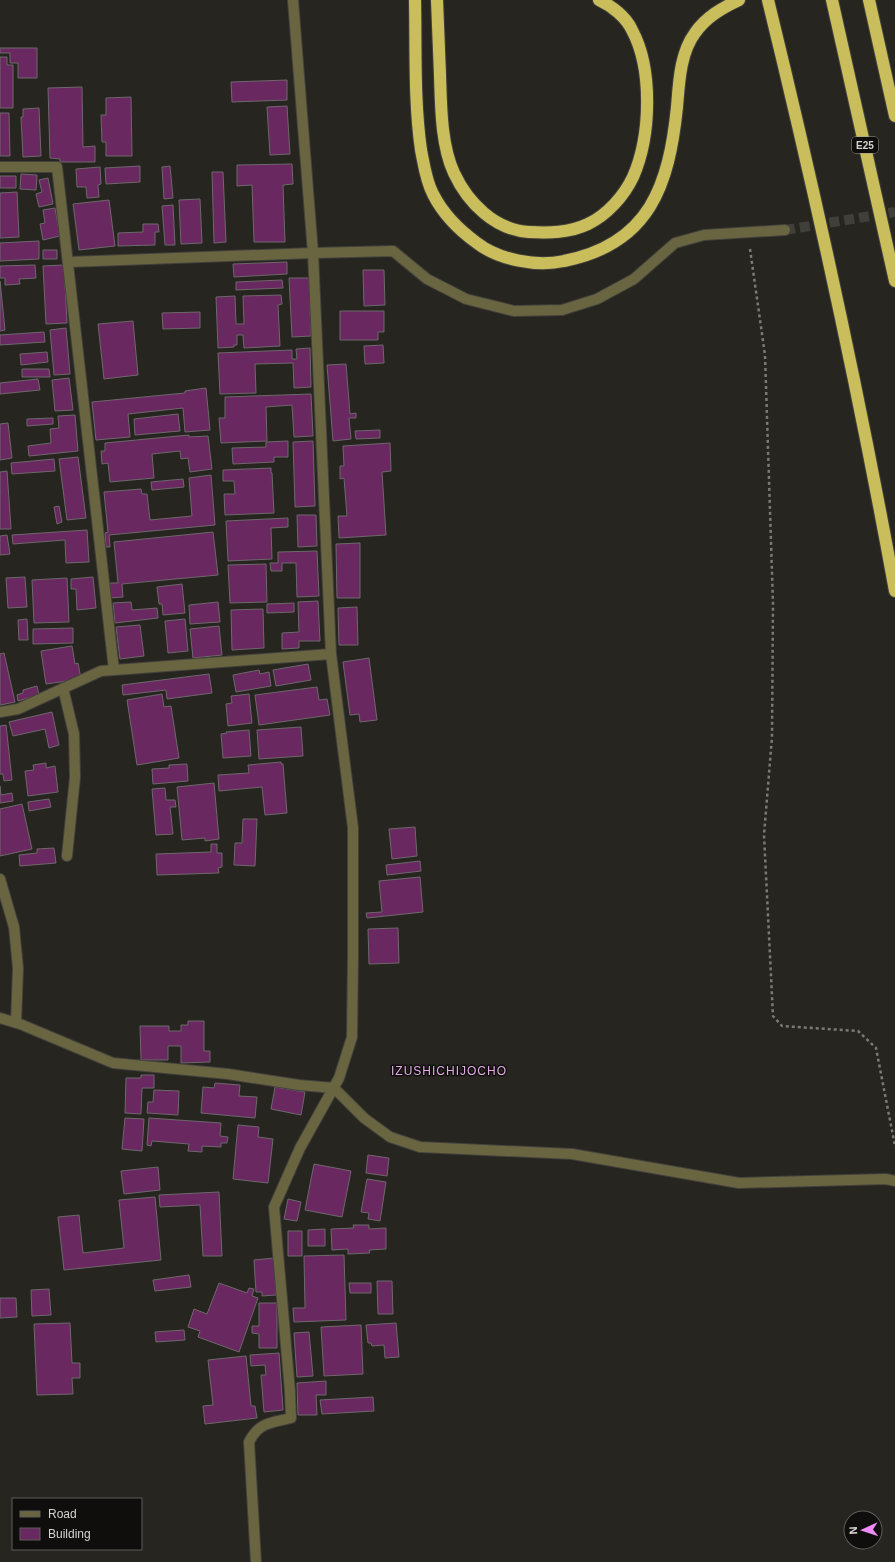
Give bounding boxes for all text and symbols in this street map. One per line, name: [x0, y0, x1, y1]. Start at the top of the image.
road number: E25: [852, 137, 878, 153]
district label: IZUSHICHIJOCHO: [391, 1064, 507, 1078]
legend: [12, 1498, 142, 1550]
text: Road: [48, 1507, 77, 1521]
north arrow: [843, 1510, 883, 1550]
text: N: [847, 1526, 859, 1535]
text: Building: [48, 1527, 91, 1541]

